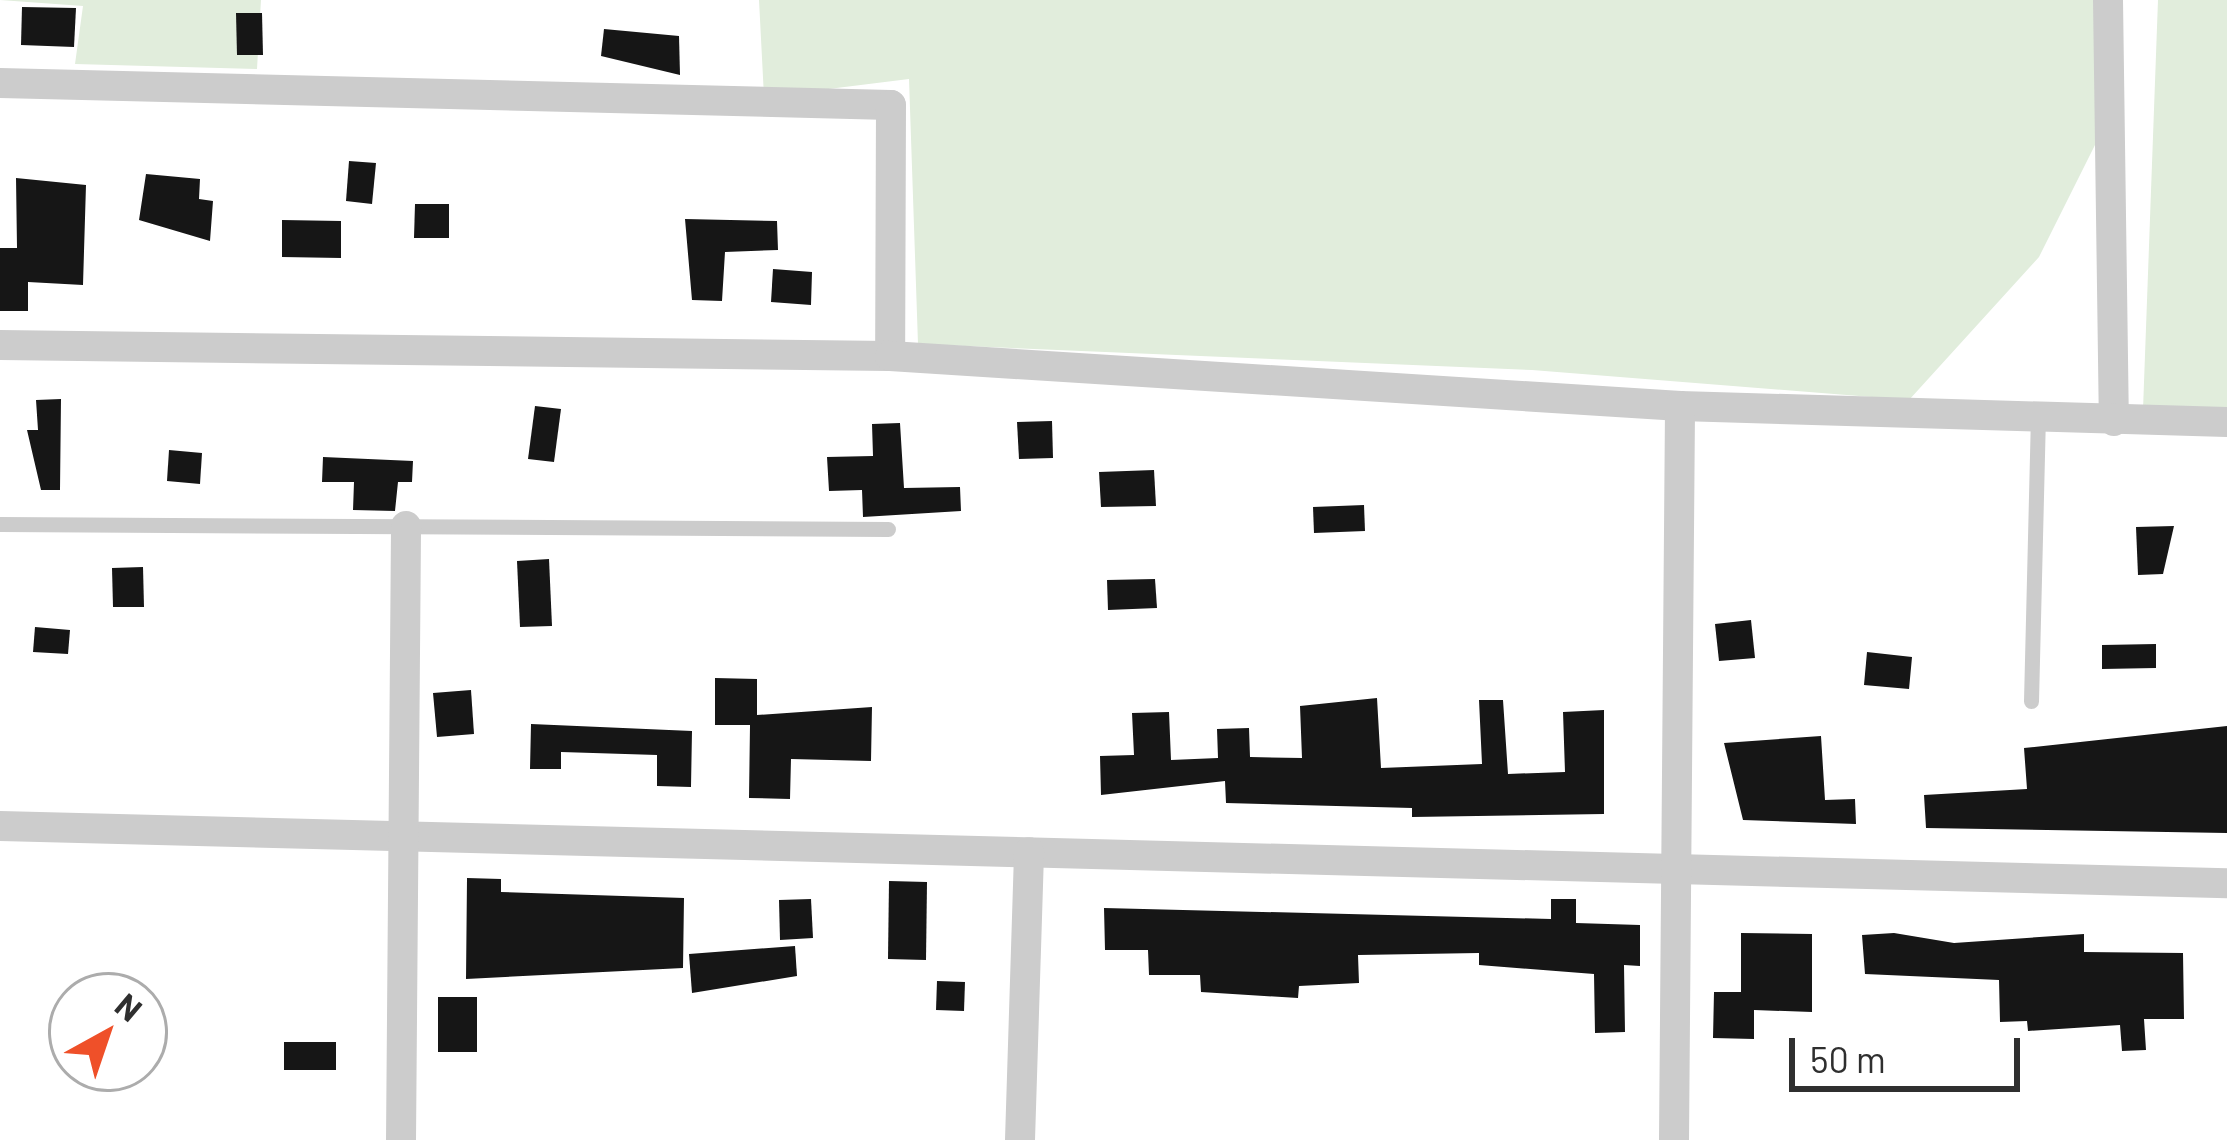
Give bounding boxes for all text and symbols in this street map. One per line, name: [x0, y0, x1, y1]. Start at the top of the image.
north arrow: [48, 972, 168, 1092]
text: N: [108, 984, 150, 1029]
scale bar: [1795, 1014, 2026, 1088]
text: 50 m: [1810, 1037, 1886, 1080]

